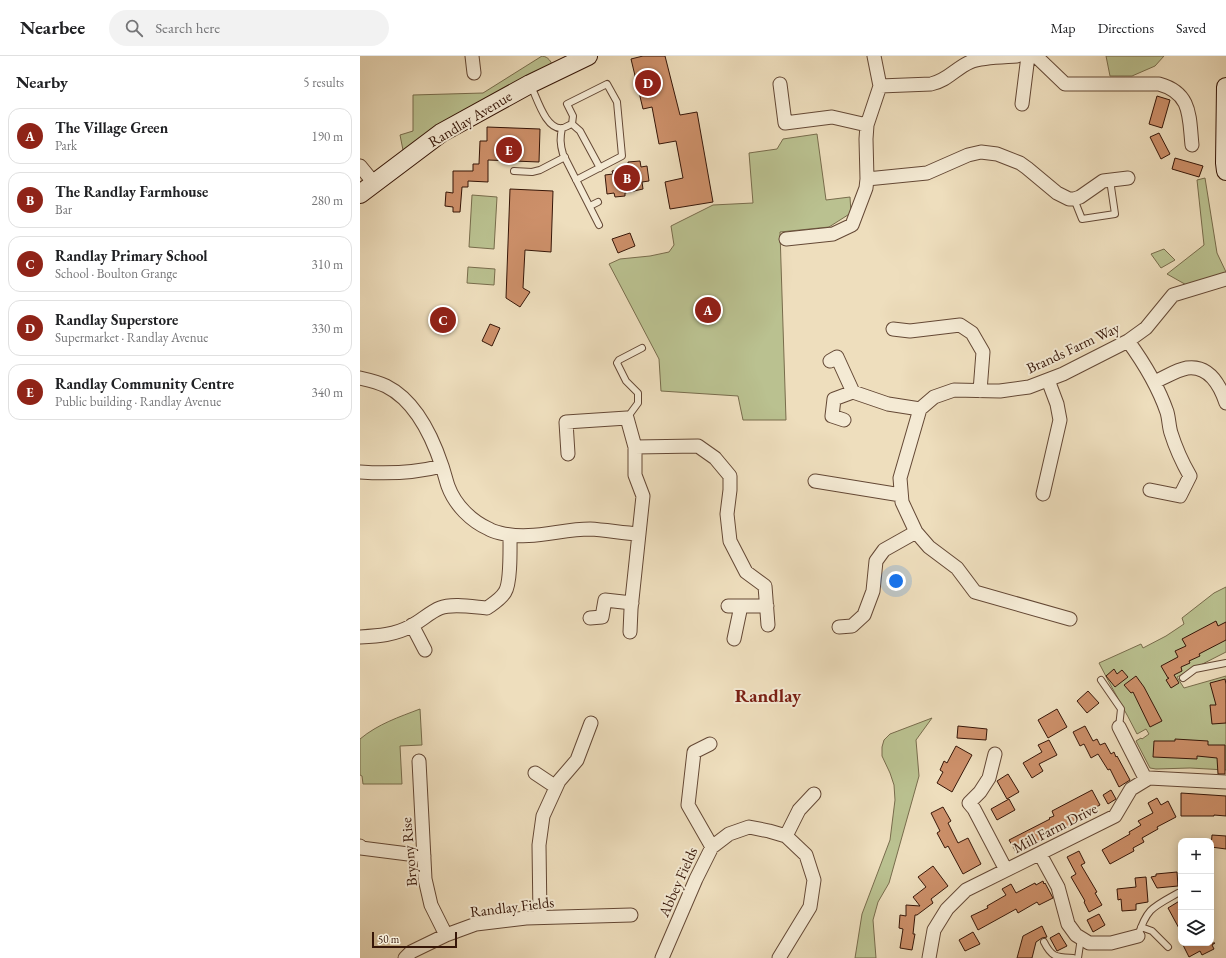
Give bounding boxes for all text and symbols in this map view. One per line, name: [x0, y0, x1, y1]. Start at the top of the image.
search box: [109, 10, 389, 46]
text: Nearbee: [20, 15, 85, 40]
icon: search: [123, 17, 145, 39]
text: Search here: [155, 18, 220, 37]
text: Map: [1050, 19, 1076, 37]
text: Directions: [1098, 19, 1154, 37]
text: Saved: [1176, 19, 1206, 37]
pin: D: [635, 68, 661, 98]
text: Nearby: [16, 71, 68, 93]
text: 5 results: [303, 74, 344, 91]
street label: Randlay Avenue: [424, 86, 515, 151]
text: The Village Green: [55, 118, 168, 137]
text: A: [25, 128, 35, 145]
text: 190 m: [312, 128, 343, 145]
pin: E: [496, 135, 522, 165]
text: Park: [55, 137, 77, 154]
pin: B: [614, 163, 640, 193]
text: The Randlay Farmhouse: [55, 182, 208, 201]
text: B: [26, 192, 34, 209]
text: 280 m: [312, 192, 343, 209]
text: Bar: [55, 201, 72, 218]
text: Randlay Primary School: [55, 246, 208, 265]
text: C: [25, 256, 35, 273]
text: 310 m: [312, 256, 343, 273]
text: School · Boulton Grange: [55, 265, 177, 282]
pin: A: [695, 295, 721, 325]
pin: C: [430, 305, 456, 335]
text: Randlay Superstore: [55, 310, 178, 329]
street label: Brands Farm Way: [1023, 317, 1123, 377]
text: D: [25, 320, 35, 337]
text: 330 m: [312, 320, 343, 337]
text: Supermarket · Randlay Avenue: [55, 329, 208, 346]
text: Randlay Community Centre: [55, 374, 234, 393]
text: E: [26, 384, 34, 401]
text: 340 m: [312, 384, 343, 401]
text: Public building · Randlay Avenue: [55, 393, 221, 410]
your location: [886, 571, 906, 591]
district label: Randlay: [735, 683, 802, 708]
street label: Mill Farm Drive: [1009, 798, 1100, 857]
street label: Bryony Rise: [396, 817, 421, 887]
map controls: [1178, 838, 1214, 946]
button: +: [1178, 838, 1214, 874]
street label: Abbey Fields: [653, 844, 701, 921]
button: −: [1178, 874, 1214, 910]
street label: Randlay Fields: [469, 892, 555, 921]
button: layers: [1178, 910, 1214, 946]
scale bar: [372, 930, 457, 949]
text: 50 m: [378, 932, 399, 946]

